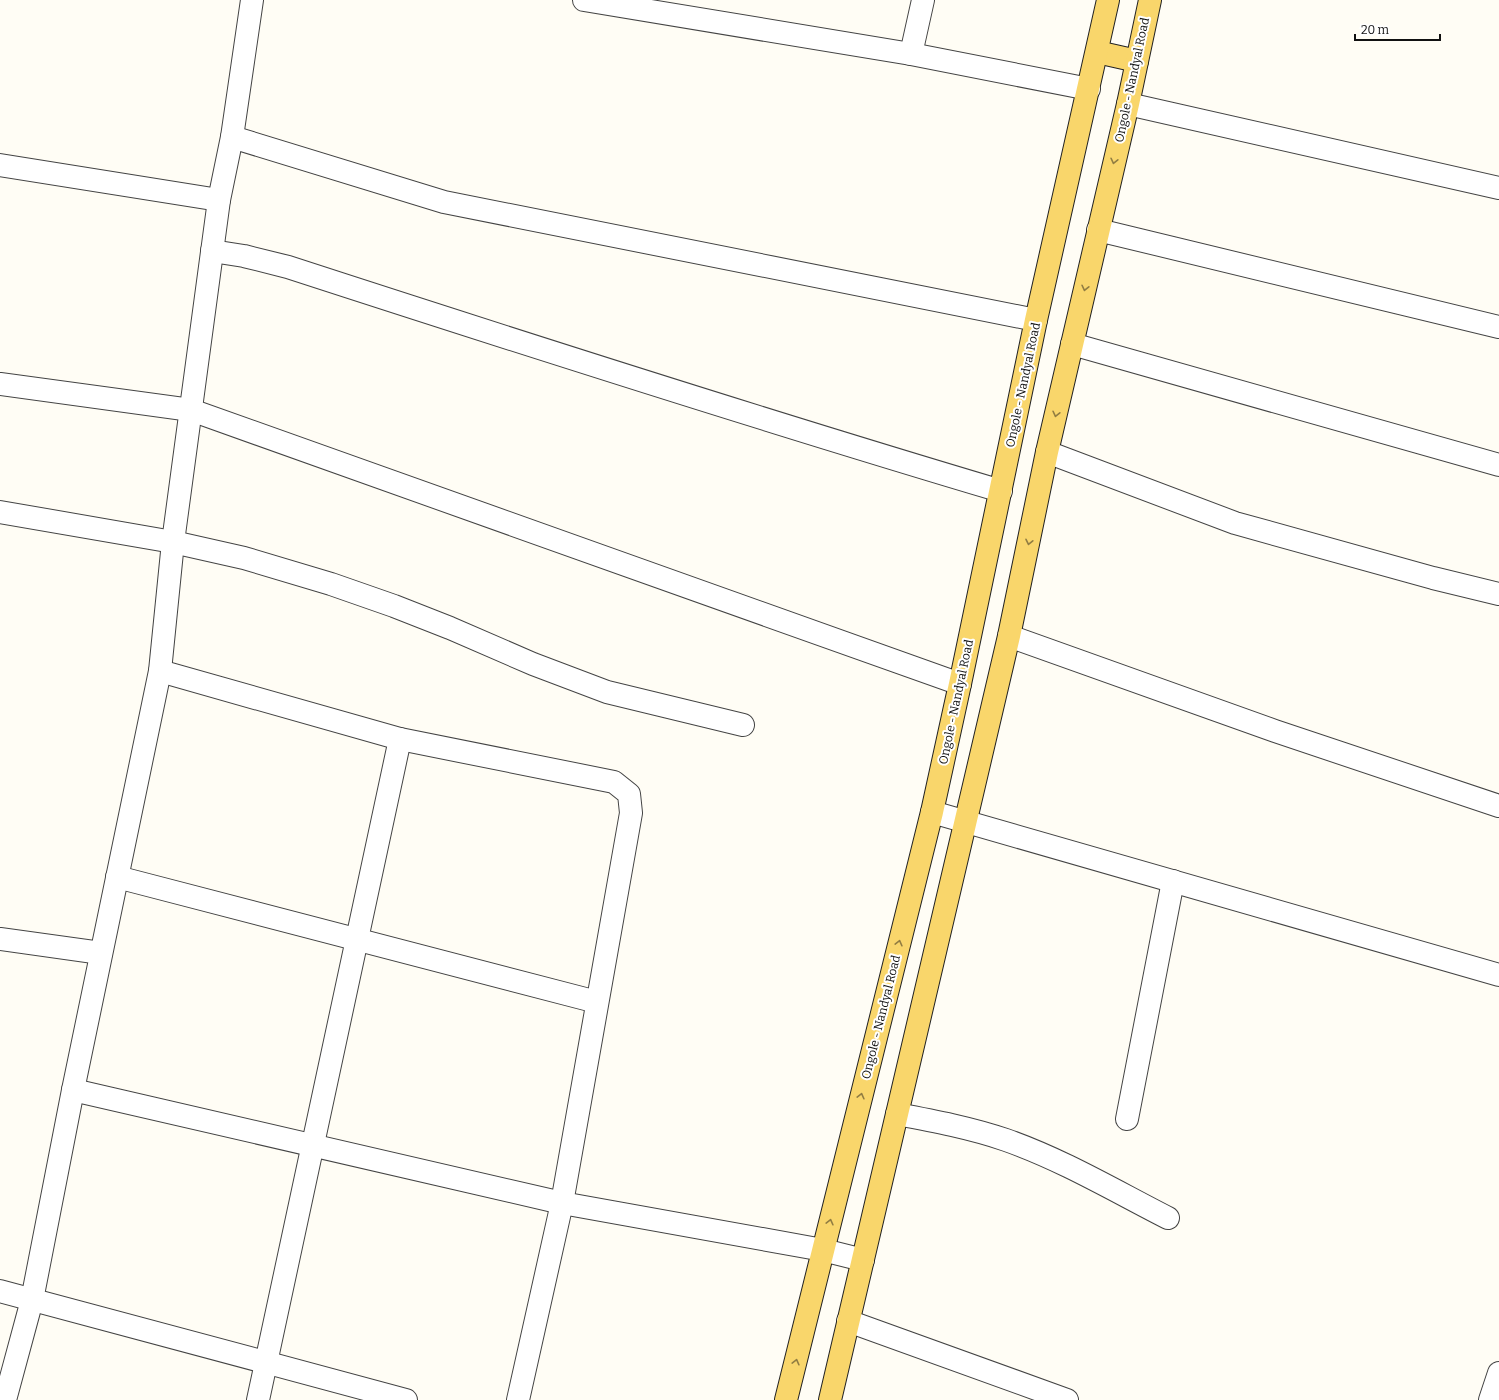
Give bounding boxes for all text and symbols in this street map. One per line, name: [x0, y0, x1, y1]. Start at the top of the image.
street label: Ongole - Nandyal Road: [1112, 16, 1152, 144]
scale bar: [1355, 16, 1440, 42]
text: 20 m: [1361, 23, 1390, 37]
one-way arrow: [1111, 158, 1119, 164]
one-way arrow: [1081, 285, 1089, 291]
street label: Ongole - Nandyal Road: [1003, 321, 1043, 449]
one-way arrow: [1052, 411, 1060, 418]
one-way arrow: [1025, 538, 1033, 545]
street label: Ongole - Nandyal Road: [936, 638, 976, 766]
one-way arrow: [895, 940, 903, 946]
street label: Ongole - Nandyal Road: [859, 954, 903, 1080]
one-way arrow: [857, 1093, 865, 1099]
one-way arrow: [825, 1219, 834, 1226]
one-way arrow: [791, 1359, 799, 1365]

